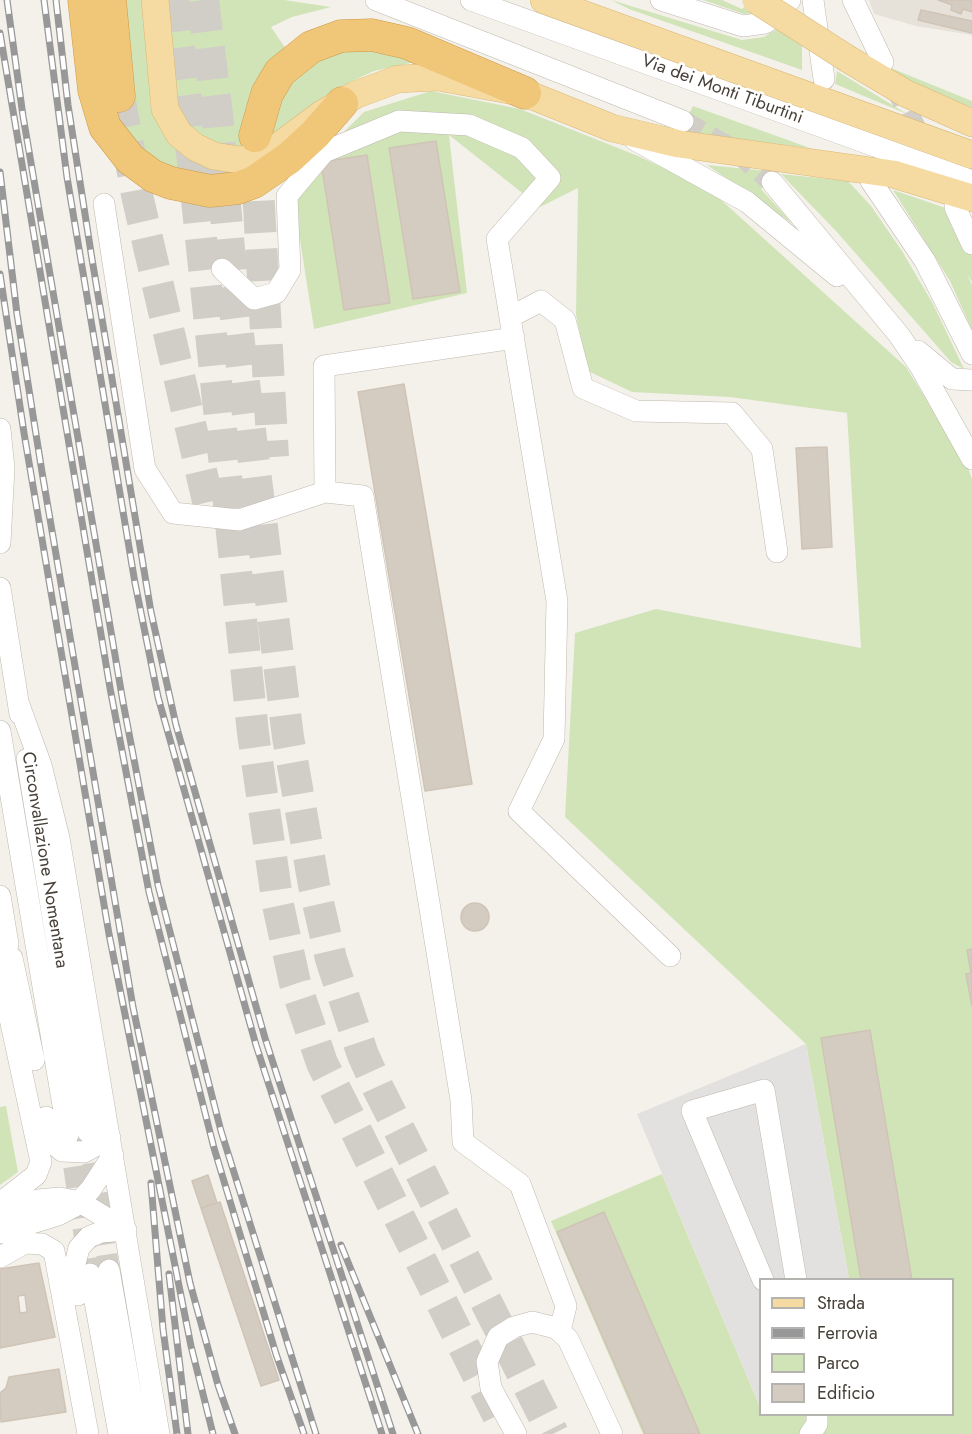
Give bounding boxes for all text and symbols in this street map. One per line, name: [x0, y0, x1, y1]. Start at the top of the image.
street label: Via dei Monti Tiburtini: [638, 51, 806, 129]
street label: Circonvallazione Nomentana: [16, 750, 72, 970]
legend: [759, 1278, 954, 1416]
text: Strada: [817, 1290, 865, 1316]
text: Ferrovia: [817, 1320, 878, 1346]
text: Parco: [817, 1350, 859, 1376]
text: Edificio: [817, 1380, 875, 1406]

